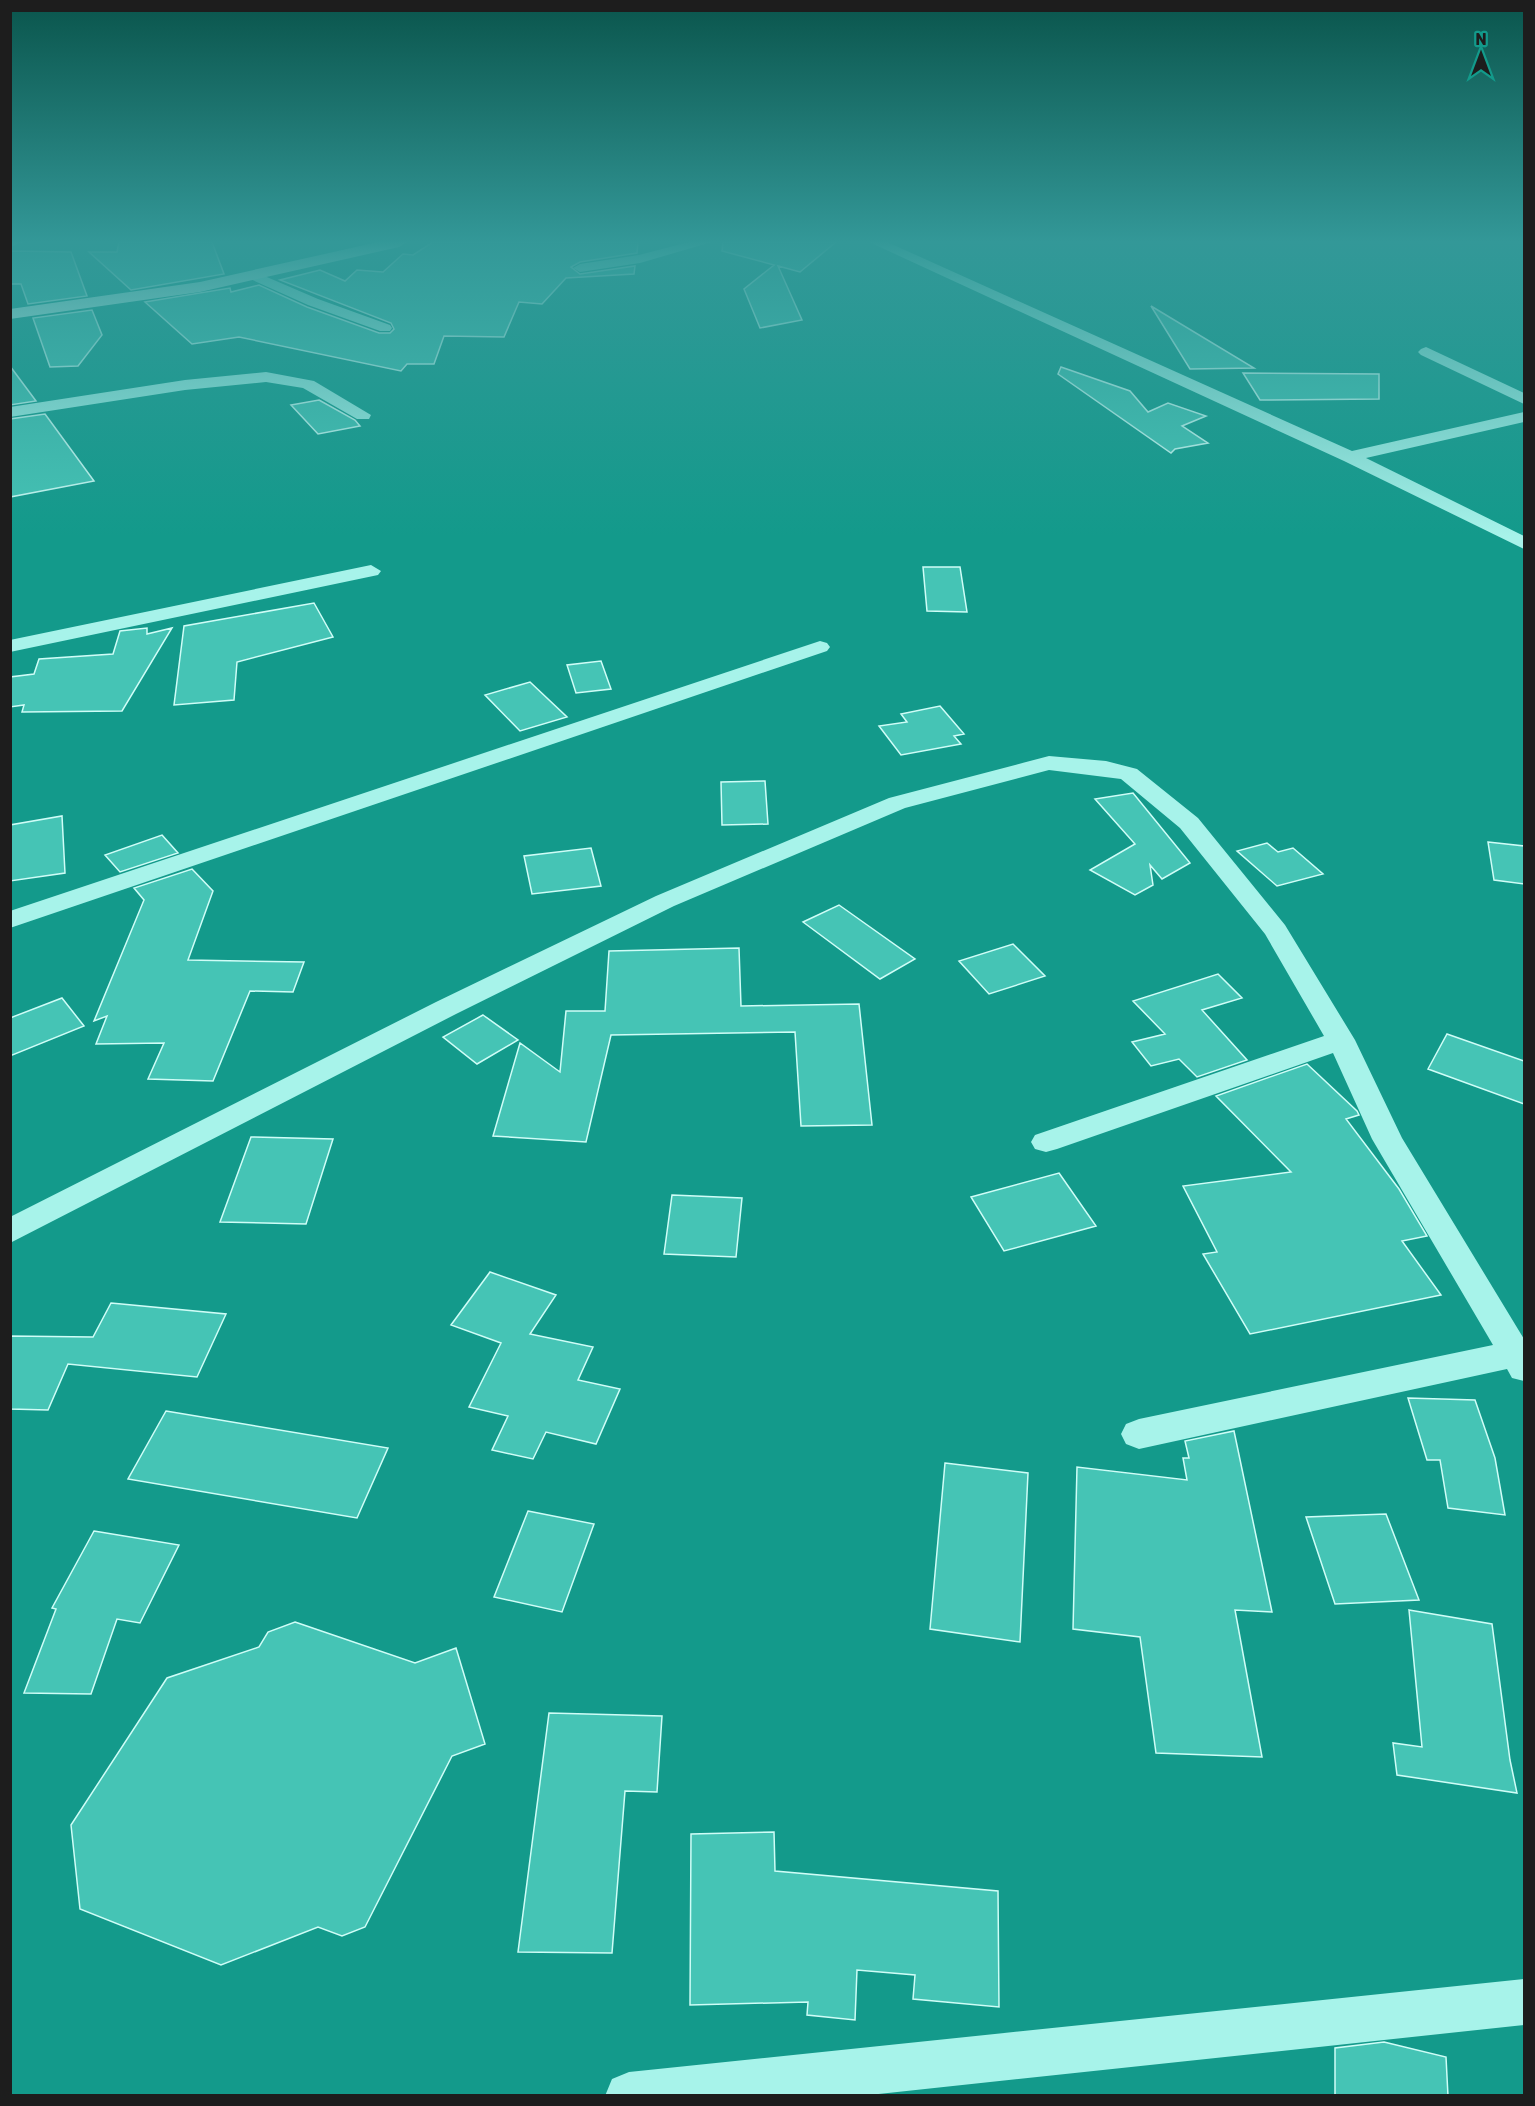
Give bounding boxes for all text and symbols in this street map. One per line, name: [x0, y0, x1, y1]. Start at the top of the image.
north arrow: [1451, 24, 1511, 84]
text: N: [1475, 30, 1487, 49]

